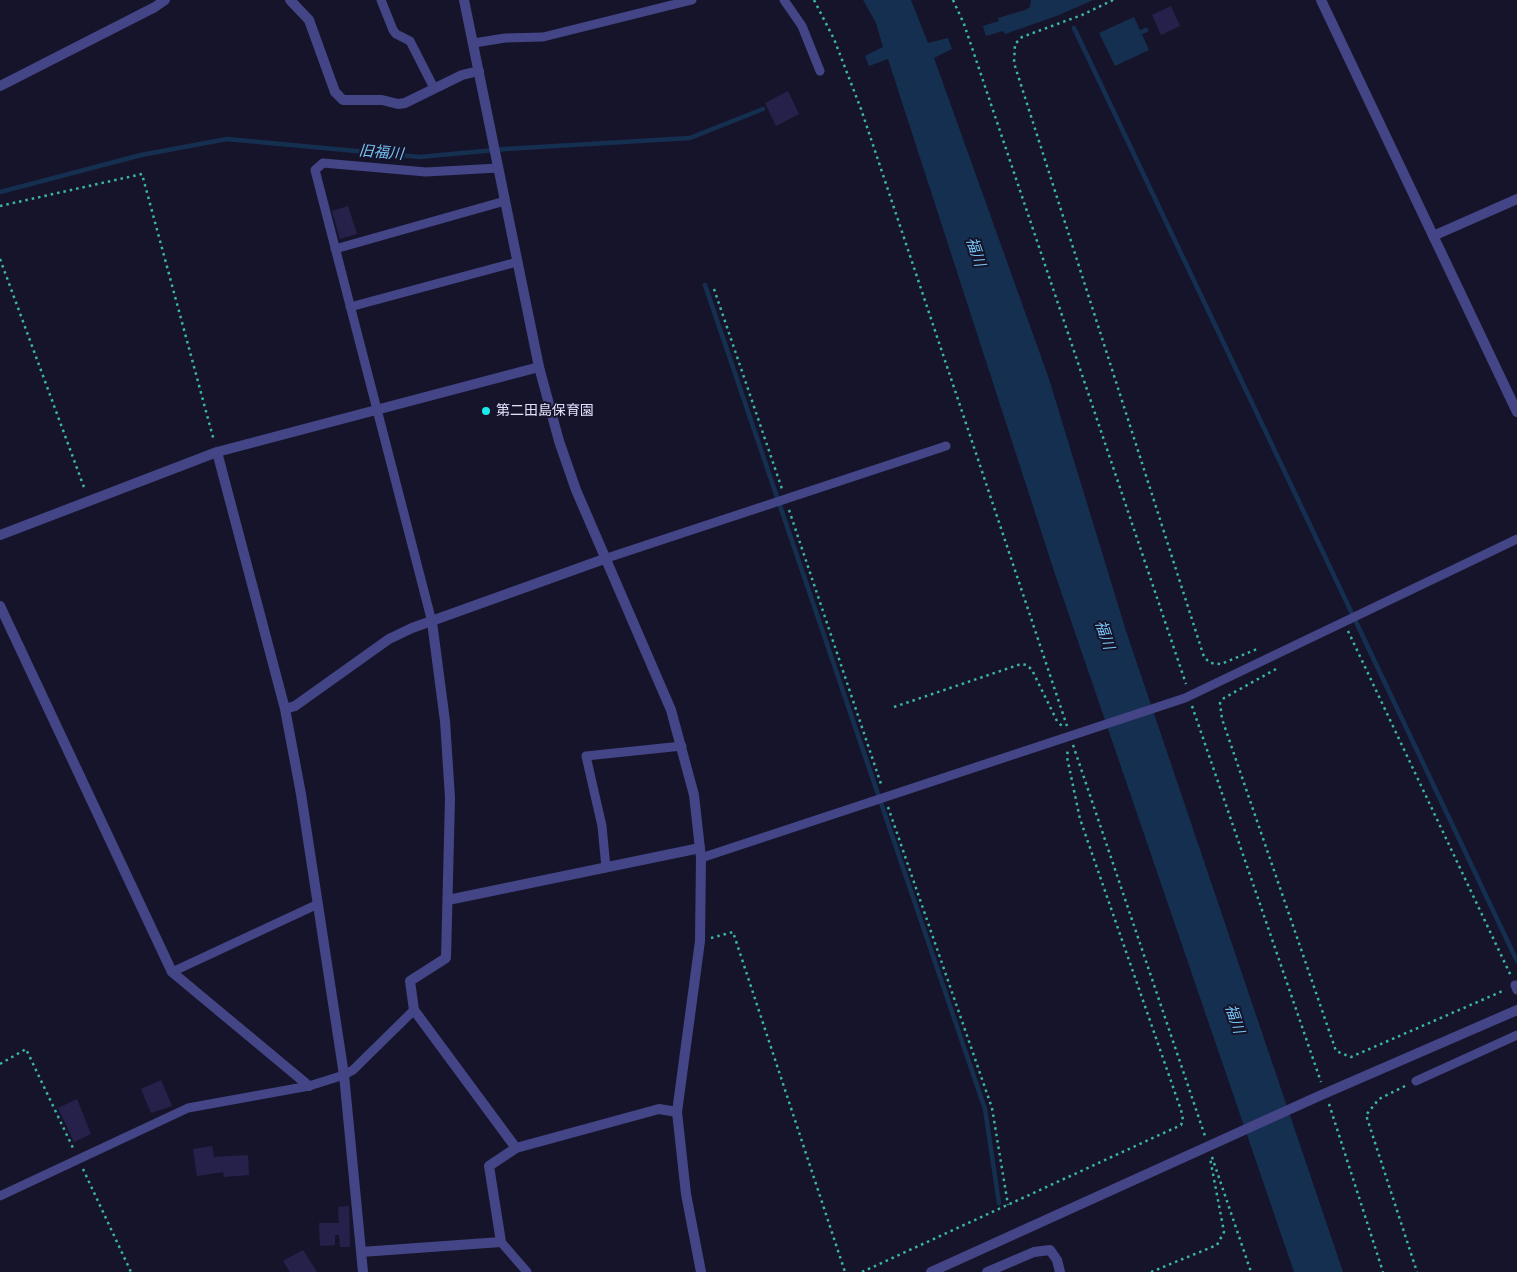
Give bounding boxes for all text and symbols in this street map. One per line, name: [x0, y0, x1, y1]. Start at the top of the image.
water label: 旧福川: [358, 142, 404, 164]
water label: 福川: [962, 235, 988, 269]
place label: 第二田島保育園: [496, 403, 594, 419]
marker: 第二田島保育園: [480, 405, 492, 417]
water label: 福川: [1091, 618, 1117, 652]
water label: 福川: [1221, 1002, 1247, 1036]

